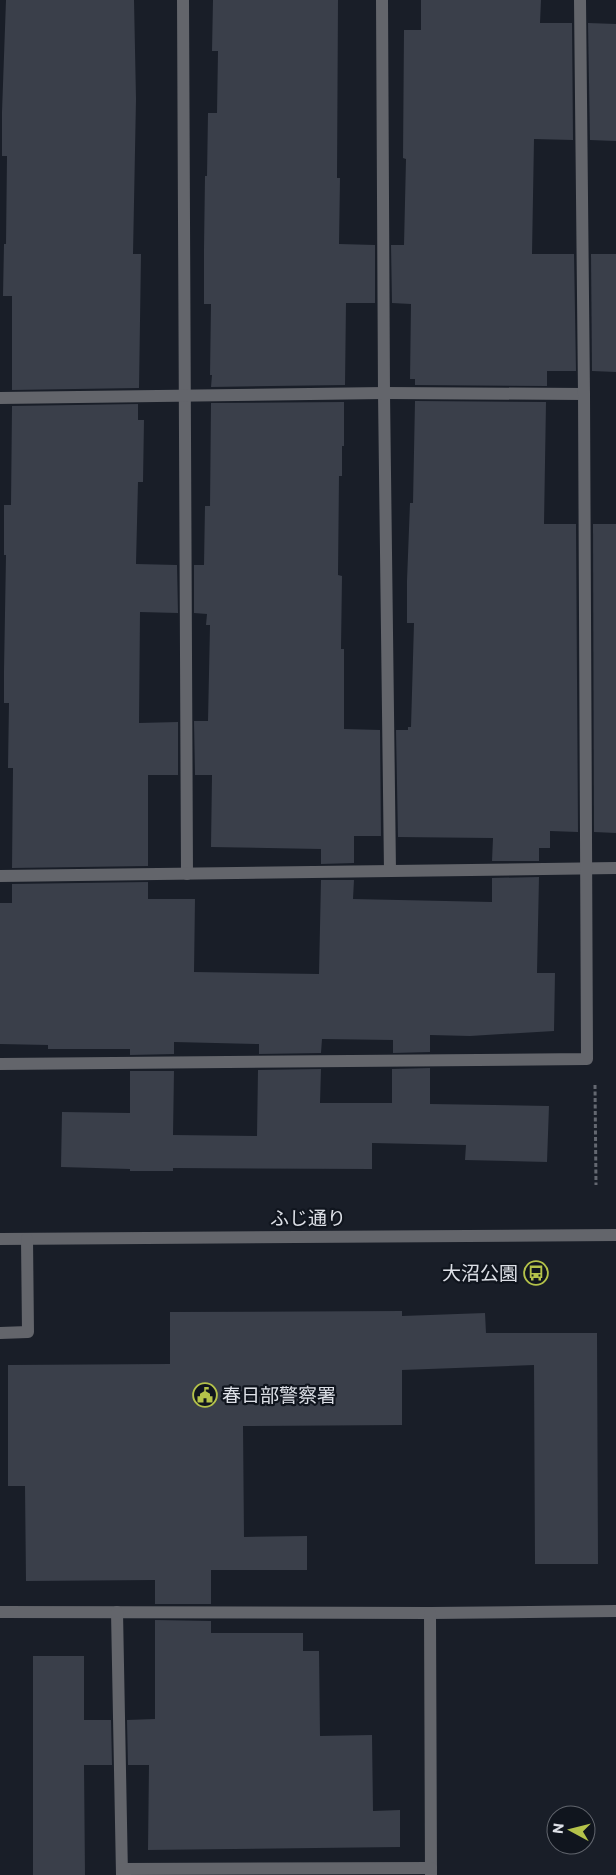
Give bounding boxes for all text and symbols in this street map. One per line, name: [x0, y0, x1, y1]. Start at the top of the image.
street label: ふじ通り: [270, 1206, 346, 1229]
bus stop icon: 大沼公園: [523, 1260, 549, 1286]
place label: 大沼公園: [442, 1261, 518, 1284]
public building icon: 春日部警察署: [192, 1382, 218, 1408]
place label: 春日部警察署: [222, 1383, 336, 1406]
north arrow: [546, 1805, 596, 1855]
text: N: [549, 1822, 567, 1835]

